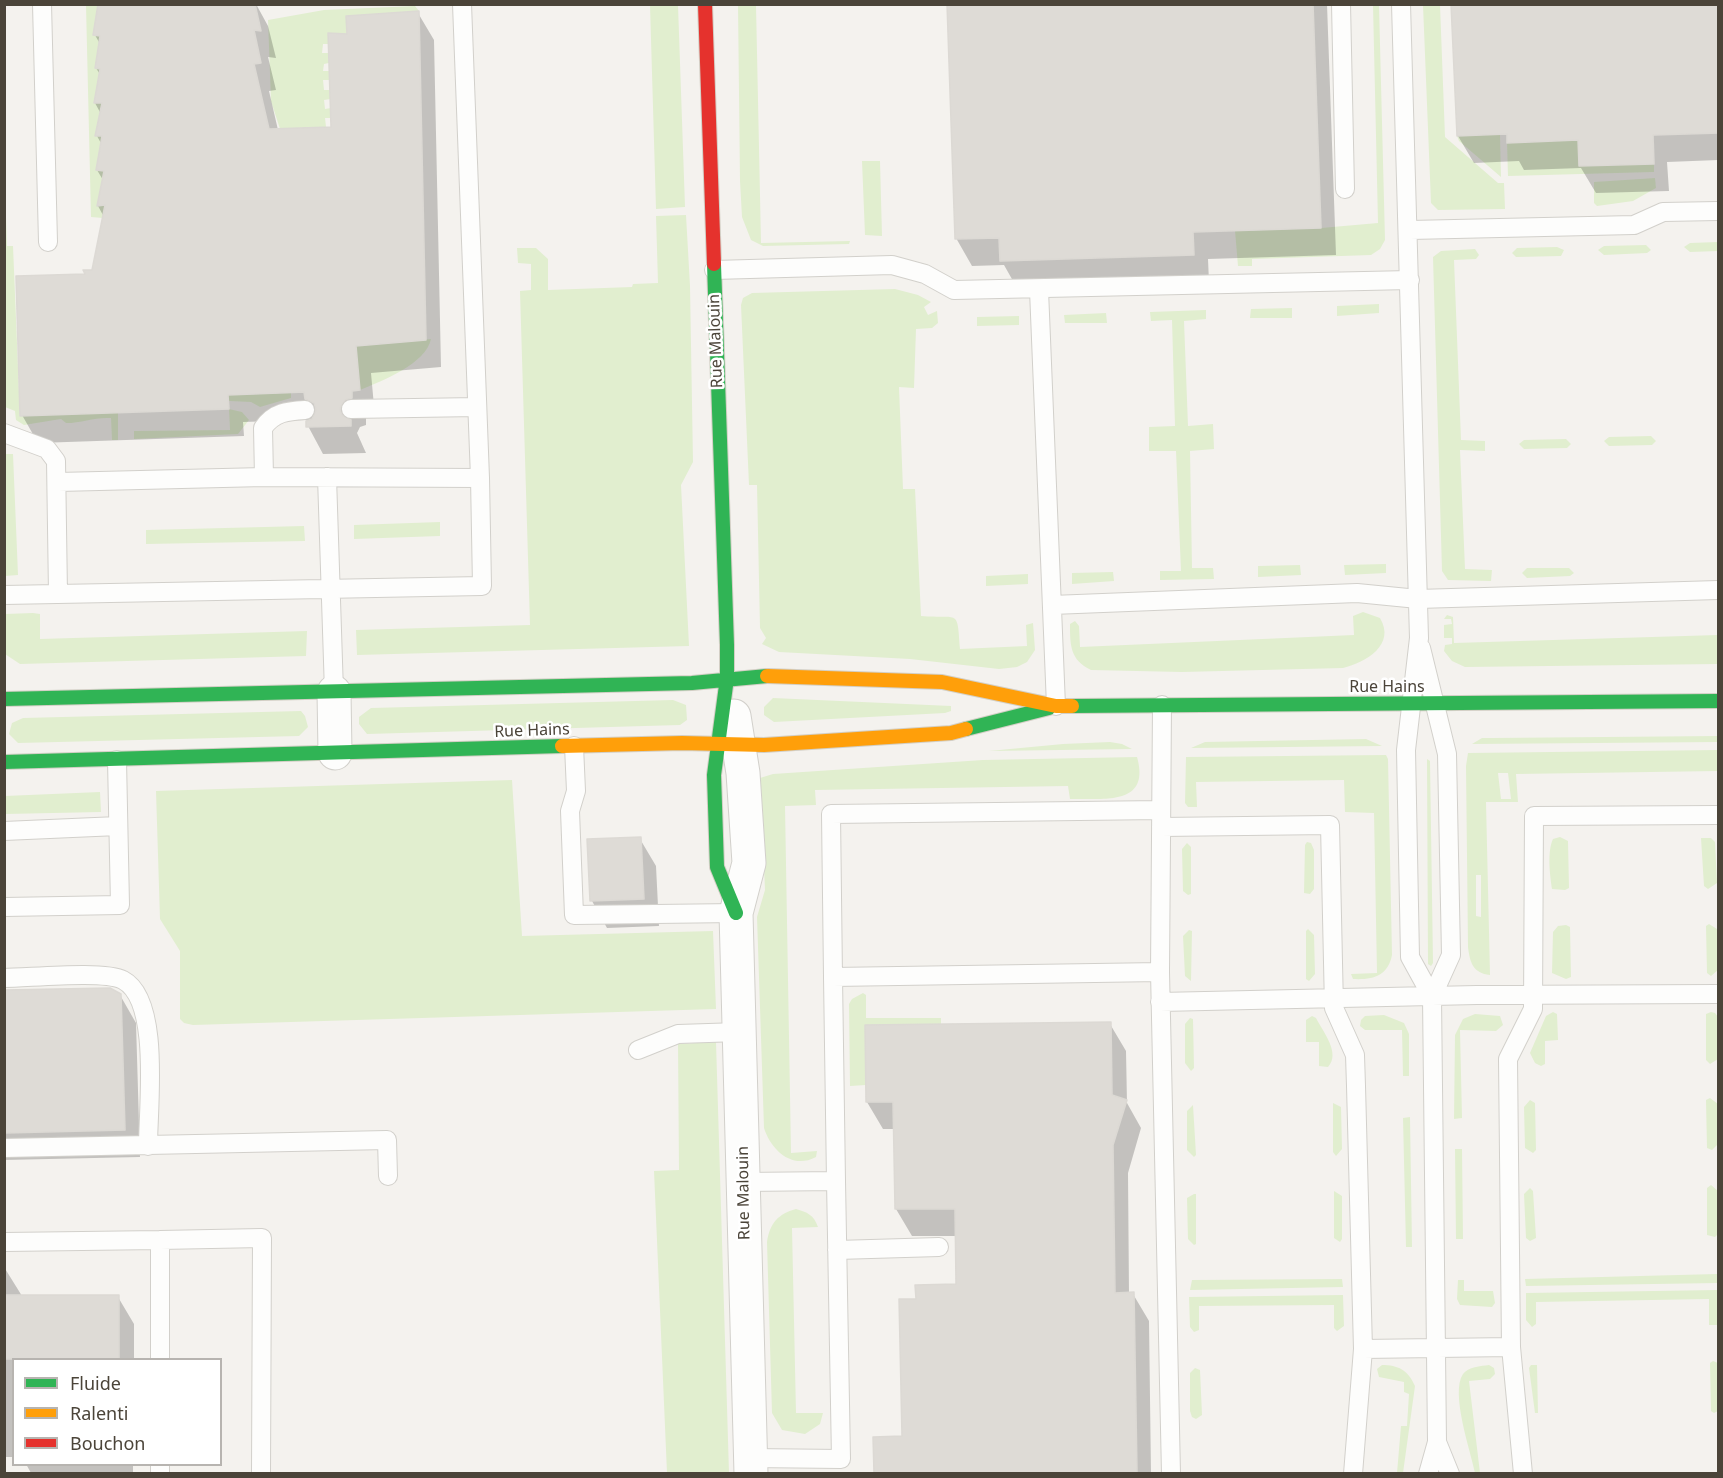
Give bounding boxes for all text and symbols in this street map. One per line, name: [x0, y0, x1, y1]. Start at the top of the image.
street label: Rue Malouin: [705, 294, 727, 388]
street label: Rue Hains: [1349, 677, 1425, 697]
street label: Rue Hains: [494, 720, 570, 742]
street label: Rue Malouin: [734, 1146, 754, 1240]
legend: [12, 1358, 222, 1466]
text: Fluide: [70, 1371, 121, 1395]
text: Ralenti: [70, 1401, 128, 1425]
text: Bouchon: [70, 1431, 146, 1455]

